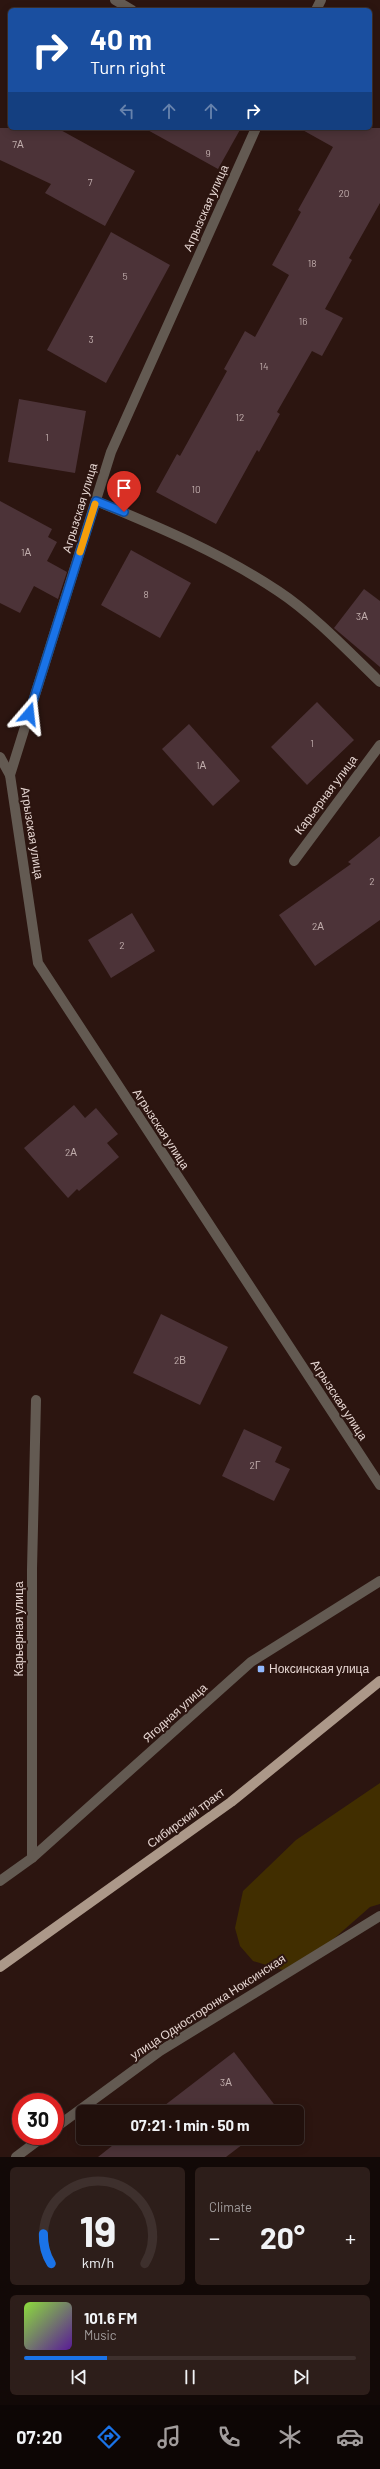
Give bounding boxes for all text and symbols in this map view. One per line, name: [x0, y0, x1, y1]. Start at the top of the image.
text: 40 m: [90, 22, 152, 56]
icon: right: [24, 24, 76, 76]
text: Turn right: [90, 56, 166, 78]
icon: left: [116, 100, 138, 122]
icon: ahead: [158, 100, 180, 122]
icon: ahead: [200, 100, 222, 122]
icon: right: [242, 100, 264, 122]
house number: 7А: [12, 138, 24, 150]
house number: 9: [205, 147, 211, 159]
street label: Агрызская улица: [180, 162, 231, 253]
house number: 7: [88, 176, 93, 188]
house number: 20: [338, 187, 350, 199]
house number: 18: [308, 257, 316, 269]
house number: 5: [122, 270, 128, 282]
house number: 16: [299, 315, 307, 327]
house number: 3: [88, 333, 94, 345]
house number: 14: [259, 360, 269, 372]
house number: 12: [236, 411, 244, 423]
house number: 1: [45, 431, 49, 443]
street label: Агрызская улица: [59, 461, 100, 555]
pin: [107, 471, 141, 512]
icon: arrive: [113, 477, 135, 499]
house number: 10: [191, 483, 201, 495]
house number: 1А: [21, 546, 31, 558]
house number: 8: [143, 588, 149, 600]
house number: 3А: [356, 610, 368, 622]
position arrow: [8, 693, 50, 735]
house number: 1: [310, 737, 314, 749]
street label: Карьерная улица: [291, 752, 360, 837]
house number: 1А: [196, 759, 206, 771]
street label: Агрызская улица: [18, 786, 47, 880]
house number: 2: [369, 875, 375, 887]
house number: 2А: [312, 920, 324, 932]
house number: 2: [119, 939, 125, 951]
street label: Агрызская улица: [130, 1086, 193, 1172]
house number: 2А: [65, 1146, 77, 1158]
house number: 2В: [174, 1354, 186, 1366]
street label: Агрызская улица: [308, 1357, 371, 1443]
house number: 2Г: [250, 1459, 261, 1471]
street label: Карьерная улица: [11, 1581, 26, 1677]
place label: Ноксинская улица: [269, 1661, 369, 1676]
marker: Ноксинская улица: [256, 1664, 266, 1674]
street label: Ягодная улица: [139, 1680, 210, 1745]
street label: Сибирский тракт: [144, 1784, 228, 1851]
street label: улица Односторонка Ноксинская: [127, 1951, 288, 2062]
house number: 3А: [220, 2076, 232, 2088]
speed limit sign: 30: [12, 2093, 64, 2145]
text: 07:21 · 1 min · 50 m: [130, 2116, 250, 2134]
text: Climate: [209, 2199, 252, 2215]
text: 19: [79, 2205, 116, 2255]
text: 20°: [260, 2219, 305, 2255]
text: −: [209, 2224, 220, 2250]
text: +: [345, 2224, 356, 2250]
text: km/h: [81, 2254, 114, 2271]
text: 101.6 FM: [84, 2309, 137, 2327]
text: Music: [84, 2327, 117, 2343]
icon: previous: [68, 2366, 90, 2388]
icon: pause: [179, 2366, 201, 2388]
icon: next: [290, 2366, 312, 2388]
icon: directions: [95, 2423, 123, 2451]
icon: music: [155, 2423, 183, 2451]
icon: phone: [215, 2423, 243, 2451]
icon: climate: [276, 2423, 304, 2451]
icon: car: [336, 2423, 364, 2451]
text: 07:20: [16, 2426, 62, 2448]

